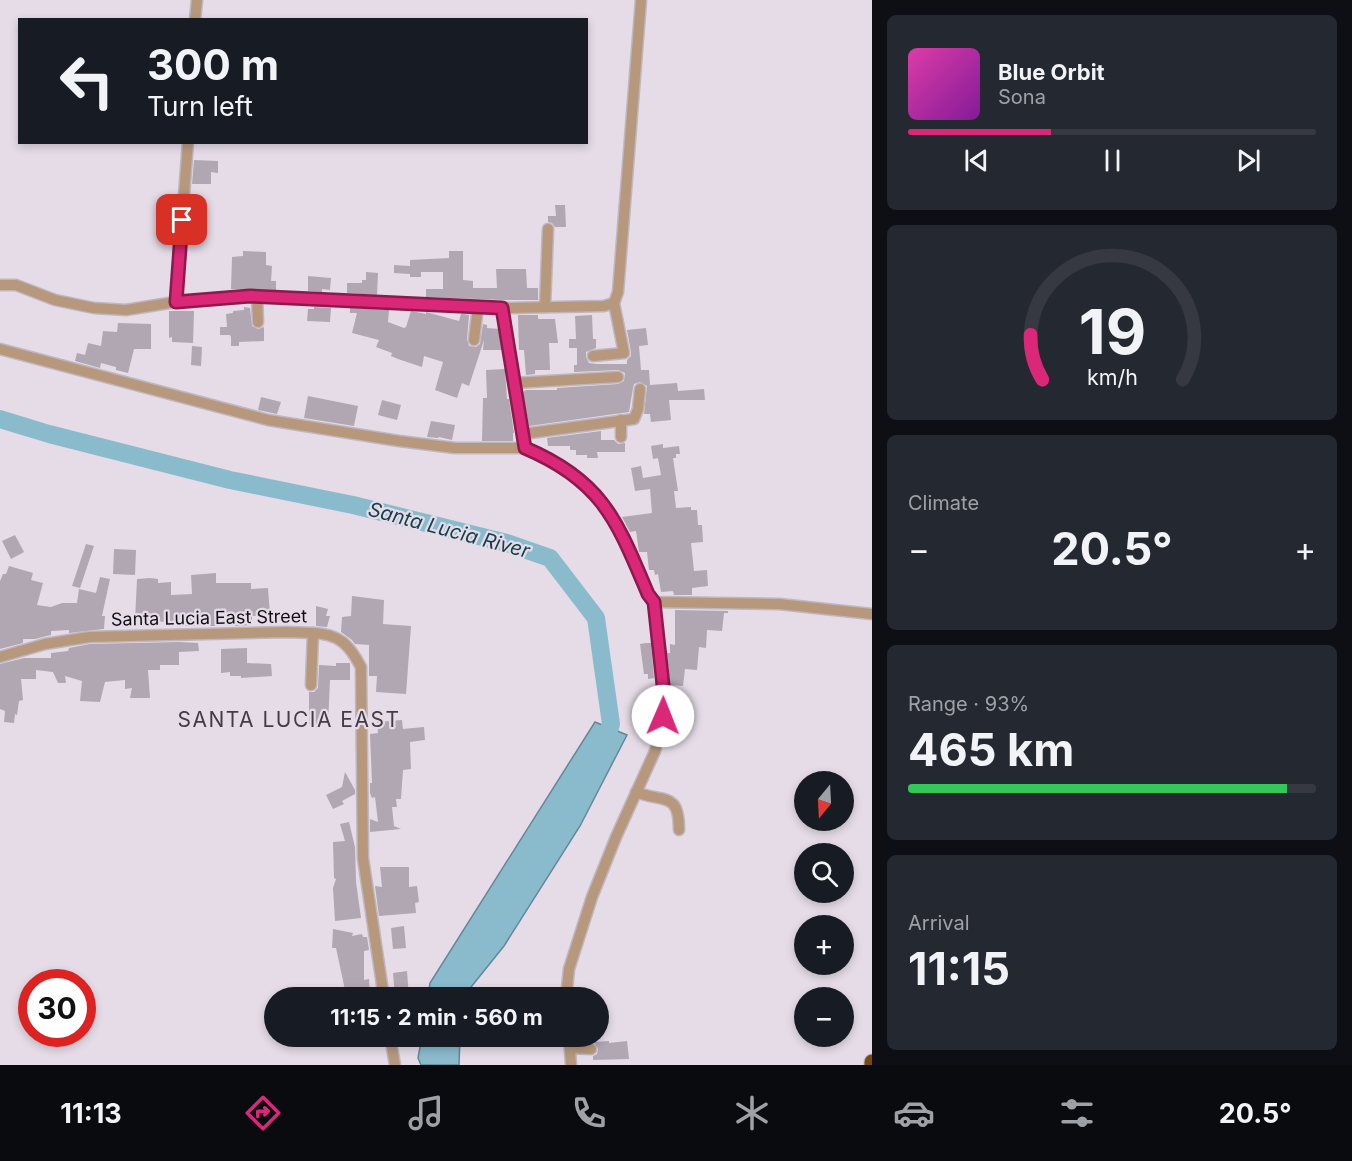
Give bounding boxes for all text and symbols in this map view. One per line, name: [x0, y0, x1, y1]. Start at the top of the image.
text: 300 m: [147, 39, 279, 90]
icon: left: [48, 42, 126, 120]
text: Blue Orbit: [998, 59, 1105, 85]
text: Sona: [998, 85, 1046, 109]
text: Turn left: [147, 90, 253, 123]
icon: previous: [960, 144, 993, 177]
icon: pause: [1096, 144, 1129, 177]
icon: next: [1232, 144, 1265, 177]
pin: [156, 194, 207, 245]
icon: arrive: [165, 203, 198, 236]
text: 19: [1078, 294, 1146, 369]
text: km/h: [1087, 364, 1137, 390]
text: Climate: [908, 491, 979, 515]
water label: Santa Lucia River: [366, 497, 533, 563]
text: 20.5°: [1051, 521, 1173, 576]
text: −: [908, 529, 930, 569]
text: +: [1294, 529, 1316, 569]
street label: Santa Lucia East Street: [111, 605, 307, 630]
position arrow: [631, 684, 695, 748]
text: Range · 93%: [908, 692, 1029, 716]
district label: SANTA LUCIA EAST: [178, 707, 400, 732]
text: 465 km: [908, 722, 1074, 777]
north arrow: [794, 771, 854, 831]
map controls: [794, 771, 854, 1047]
button: search: [794, 843, 854, 903]
text: Arrival: [908, 911, 970, 935]
button: +: [794, 915, 854, 975]
text: 11:15: [908, 941, 1010, 996]
speed limit sign: 30: [18, 969, 96, 1047]
button: −: [794, 987, 854, 1047]
text: 11:15 · 2 min · 560 m: [330, 1004, 543, 1030]
icon: directions: [242, 1092, 284, 1134]
icon: music: [405, 1092, 447, 1134]
icon: phone: [568, 1092, 610, 1134]
icon: climate: [731, 1092, 773, 1134]
icon: car: [893, 1092, 935, 1134]
icon: filters: [1056, 1092, 1098, 1134]
text: 11:13: [60, 1097, 122, 1130]
text: 20.5°: [1219, 1097, 1292, 1130]

